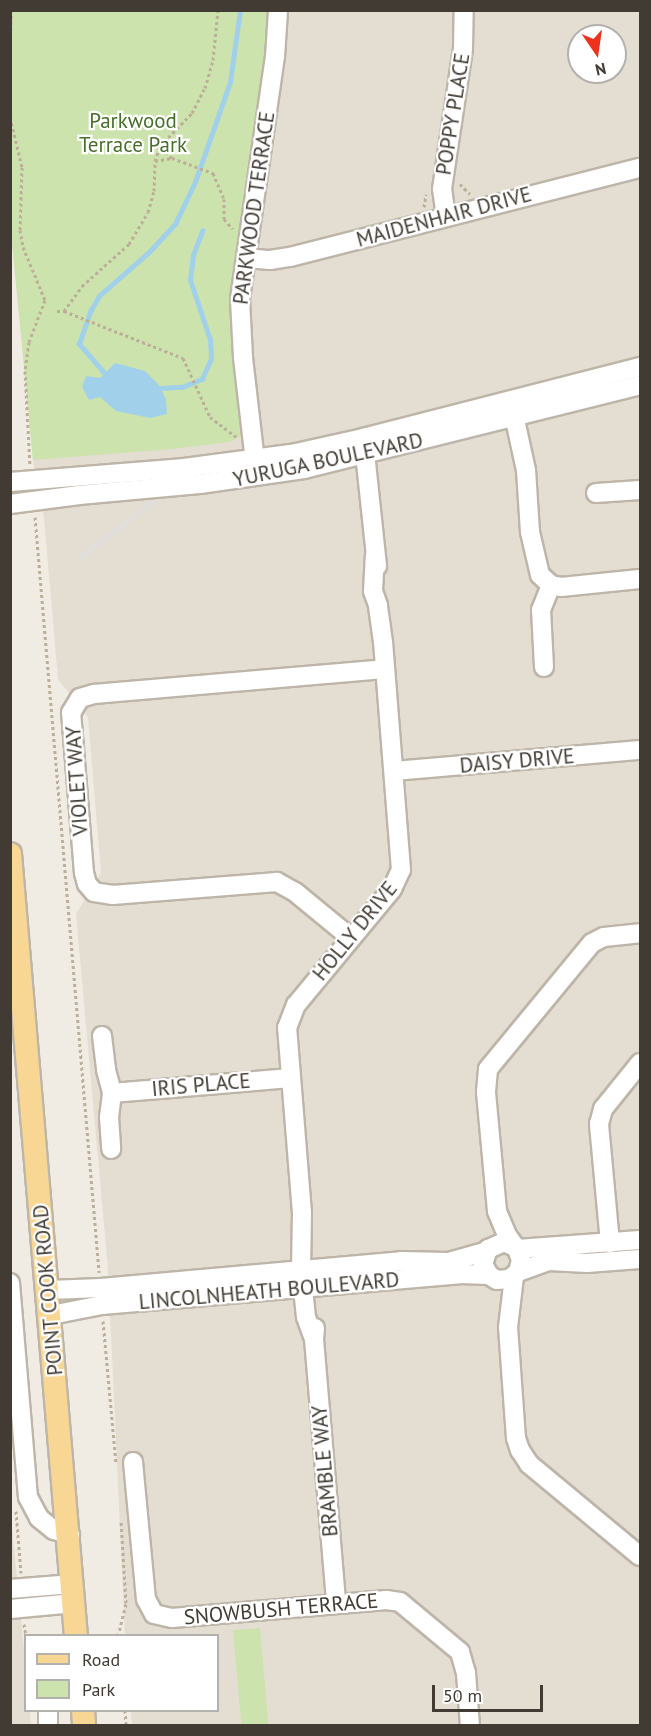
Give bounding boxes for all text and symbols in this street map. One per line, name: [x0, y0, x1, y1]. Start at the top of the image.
north arrow: [567, 24, 627, 84]
street label: POPPY PLACE: [431, 51, 475, 177]
text: N: [593, 59, 608, 81]
park label: Parkwood Terrace Park: [79, 108, 187, 158]
street label: PARKWOOD TERRACE: [228, 109, 280, 307]
street label: MAIDENHAIR DRIVE: [354, 182, 534, 252]
street label: YURUGA BOULEVARD: [230, 427, 426, 493]
street label: VIOLET WAY: [61, 725, 93, 837]
street label: DAISY DRIVE: [458, 743, 576, 779]
street label: HOLLY DRIVE: [307, 876, 403, 986]
street label: IRIS PLACE: [150, 1068, 252, 1102]
street label: POINT COOK ROAD: [28, 1203, 68, 1377]
street label: LINCOLNHEATH BOULEVARD: [138, 1267, 400, 1315]
street label: BRAMBLE WAY: [307, 1404, 343, 1538]
street label: SNOWBUSH TERRACE: [182, 1588, 380, 1630]
legend: [24, 1634, 219, 1712]
text: Road: [82, 1648, 120, 1671]
scale bar: [435, 1673, 546, 1711]
text: Park: [82, 1678, 115, 1701]
text: 50 m: [443, 1684, 482, 1707]

